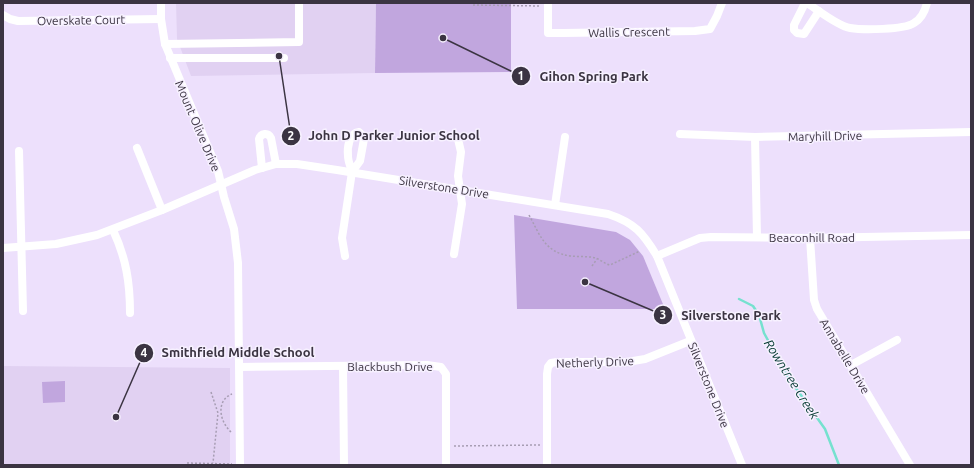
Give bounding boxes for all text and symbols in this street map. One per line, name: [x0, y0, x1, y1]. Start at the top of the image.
street label: Overskate Court: [37, 13, 126, 27]
street label: Wallis Crescent: [588, 25, 670, 39]
callout: Gihon Spring Park: [511, 63, 656, 88]
text: 1: [518, 69, 524, 82]
text: Gihon Spring Park: [540, 69, 649, 83]
street label: Mount Olive Drive: [173, 79, 223, 173]
callout: John D Parker Junior School: [281, 123, 488, 148]
text: John D Parker Junior School: [308, 128, 480, 142]
text: 2: [288, 129, 295, 142]
street label: Maryhill Drive: [788, 129, 862, 143]
street label: Silverstone Drive: [398, 173, 490, 201]
street label: Beaconhill Road: [769, 231, 855, 244]
callout: Silverstone Park: [653, 303, 788, 328]
text: 3: [660, 308, 666, 321]
text: Silverstone Park: [681, 308, 782, 322]
street label: Annabelle Drive: [817, 316, 873, 396]
water label: Rowntree Creek: [762, 337, 822, 422]
callout: Smithfield Middle School: [134, 340, 323, 365]
street label: Silverstone Drive: [686, 340, 732, 430]
text: Smithfield Middle School: [162, 345, 314, 359]
text: 4: [141, 346, 148, 359]
street label: Netherly Drive: [556, 354, 634, 370]
street label: Blackbush Drive: [347, 360, 433, 373]

